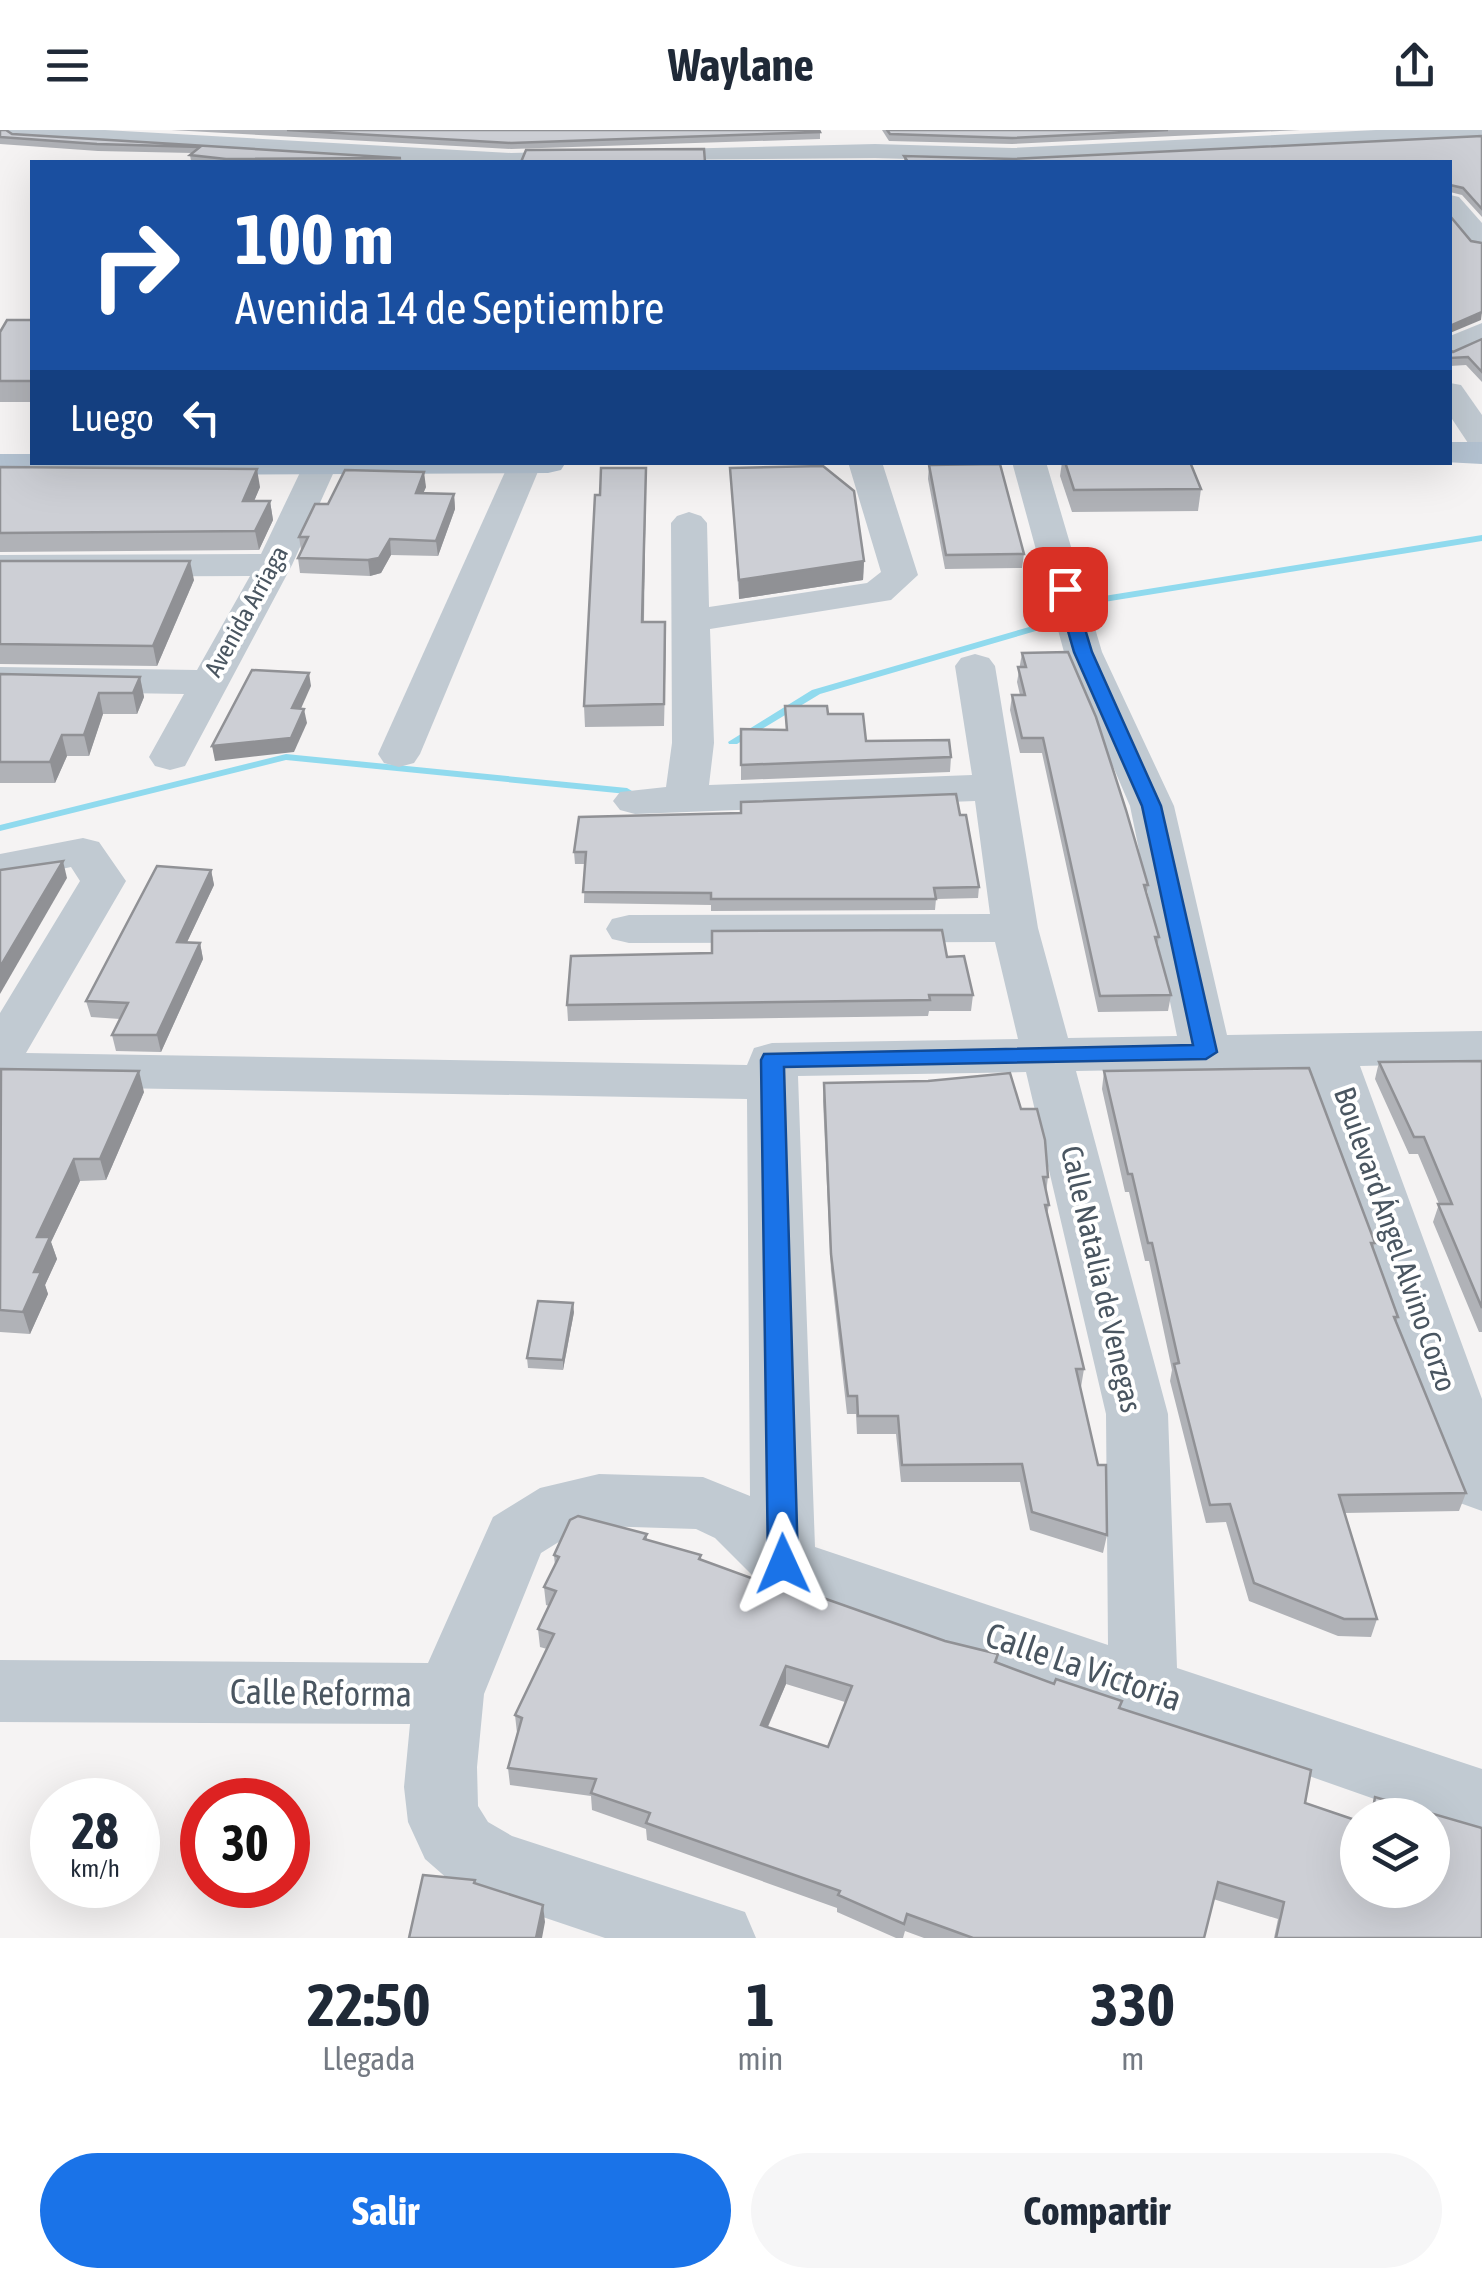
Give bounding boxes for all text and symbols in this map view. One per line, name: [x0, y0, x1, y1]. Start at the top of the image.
icon: menu: [40, 38, 95, 93]
icon: share: [1387, 38, 1442, 93]
text: Waylane: [668, 39, 814, 91]
text: 100 m: [235, 199, 394, 279]
icon: right: [70, 200, 200, 330]
text: Avenida 14 de Septiembre: [235, 282, 664, 334]
icon: left: [174, 390, 229, 445]
text: Luego: [70, 396, 154, 439]
street label: Avenida Arriaga: [199, 541, 293, 681]
pin: [1023, 547, 1108, 632]
icon: arrive: [1038, 562, 1093, 617]
street label: Boulevard Ángel Alvino Corzo: [1328, 1082, 1464, 1396]
street label: Calle Natalia de Venegas: [1055, 1143, 1149, 1415]
position arrow: [731, 1512, 835, 1616]
street label: Calle La Victoria: [981, 1614, 1187, 1718]
street label: Calle Reforma: [230, 1670, 412, 1714]
speed limit sign: 30: [180, 1778, 310, 1908]
map controls: [1340, 1798, 1450, 1908]
button: layers: [1340, 1798, 1450, 1908]
text: 28: [71, 1802, 118, 1860]
text: km/h: [70, 1854, 120, 1882]
text: 22:50: [307, 1970, 430, 2039]
text: 1: [746, 1970, 775, 2039]
text: 330: [1090, 1970, 1175, 2039]
text: Llegada: [322, 2040, 415, 2077]
text: min: [737, 2040, 783, 2077]
text: m: [1121, 2040, 1144, 2077]
button: Salir: [40, 2153, 731, 2268]
button: Compartir: [751, 2153, 1442, 2268]

